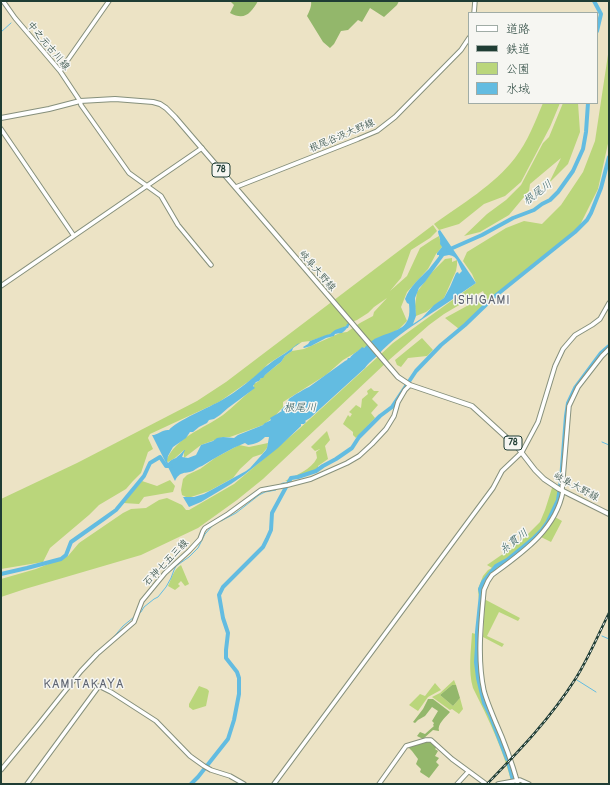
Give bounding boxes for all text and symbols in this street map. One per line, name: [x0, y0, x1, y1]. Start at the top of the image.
legend: [468, 12, 598, 104]
street label: 中之元古川線: [24, 19, 72, 73]
text: 道路: [506, 22, 530, 37]
text: 鉄道: [506, 42, 530, 57]
text: 公園: [506, 62, 530, 77]
text: 水域: [506, 82, 530, 97]
street label: 根尾谷汲大野線: [307, 117, 377, 155]
road number: 78: [212, 163, 230, 177]
water label: 根尾川: [521, 178, 555, 208]
street label: 岐阜大野線: [296, 248, 338, 294]
district label: ISHIGAMI: [453, 294, 511, 308]
water label: 根尾川: [284, 401, 316, 415]
road number: 78: [504, 436, 522, 450]
street label: 岐阜大野線: [551, 470, 601, 504]
water label: 糸貫川: [497, 527, 531, 557]
street label: 石神七五三線: [141, 537, 191, 589]
district label: KAMITAKAYA: [44, 678, 124, 692]

